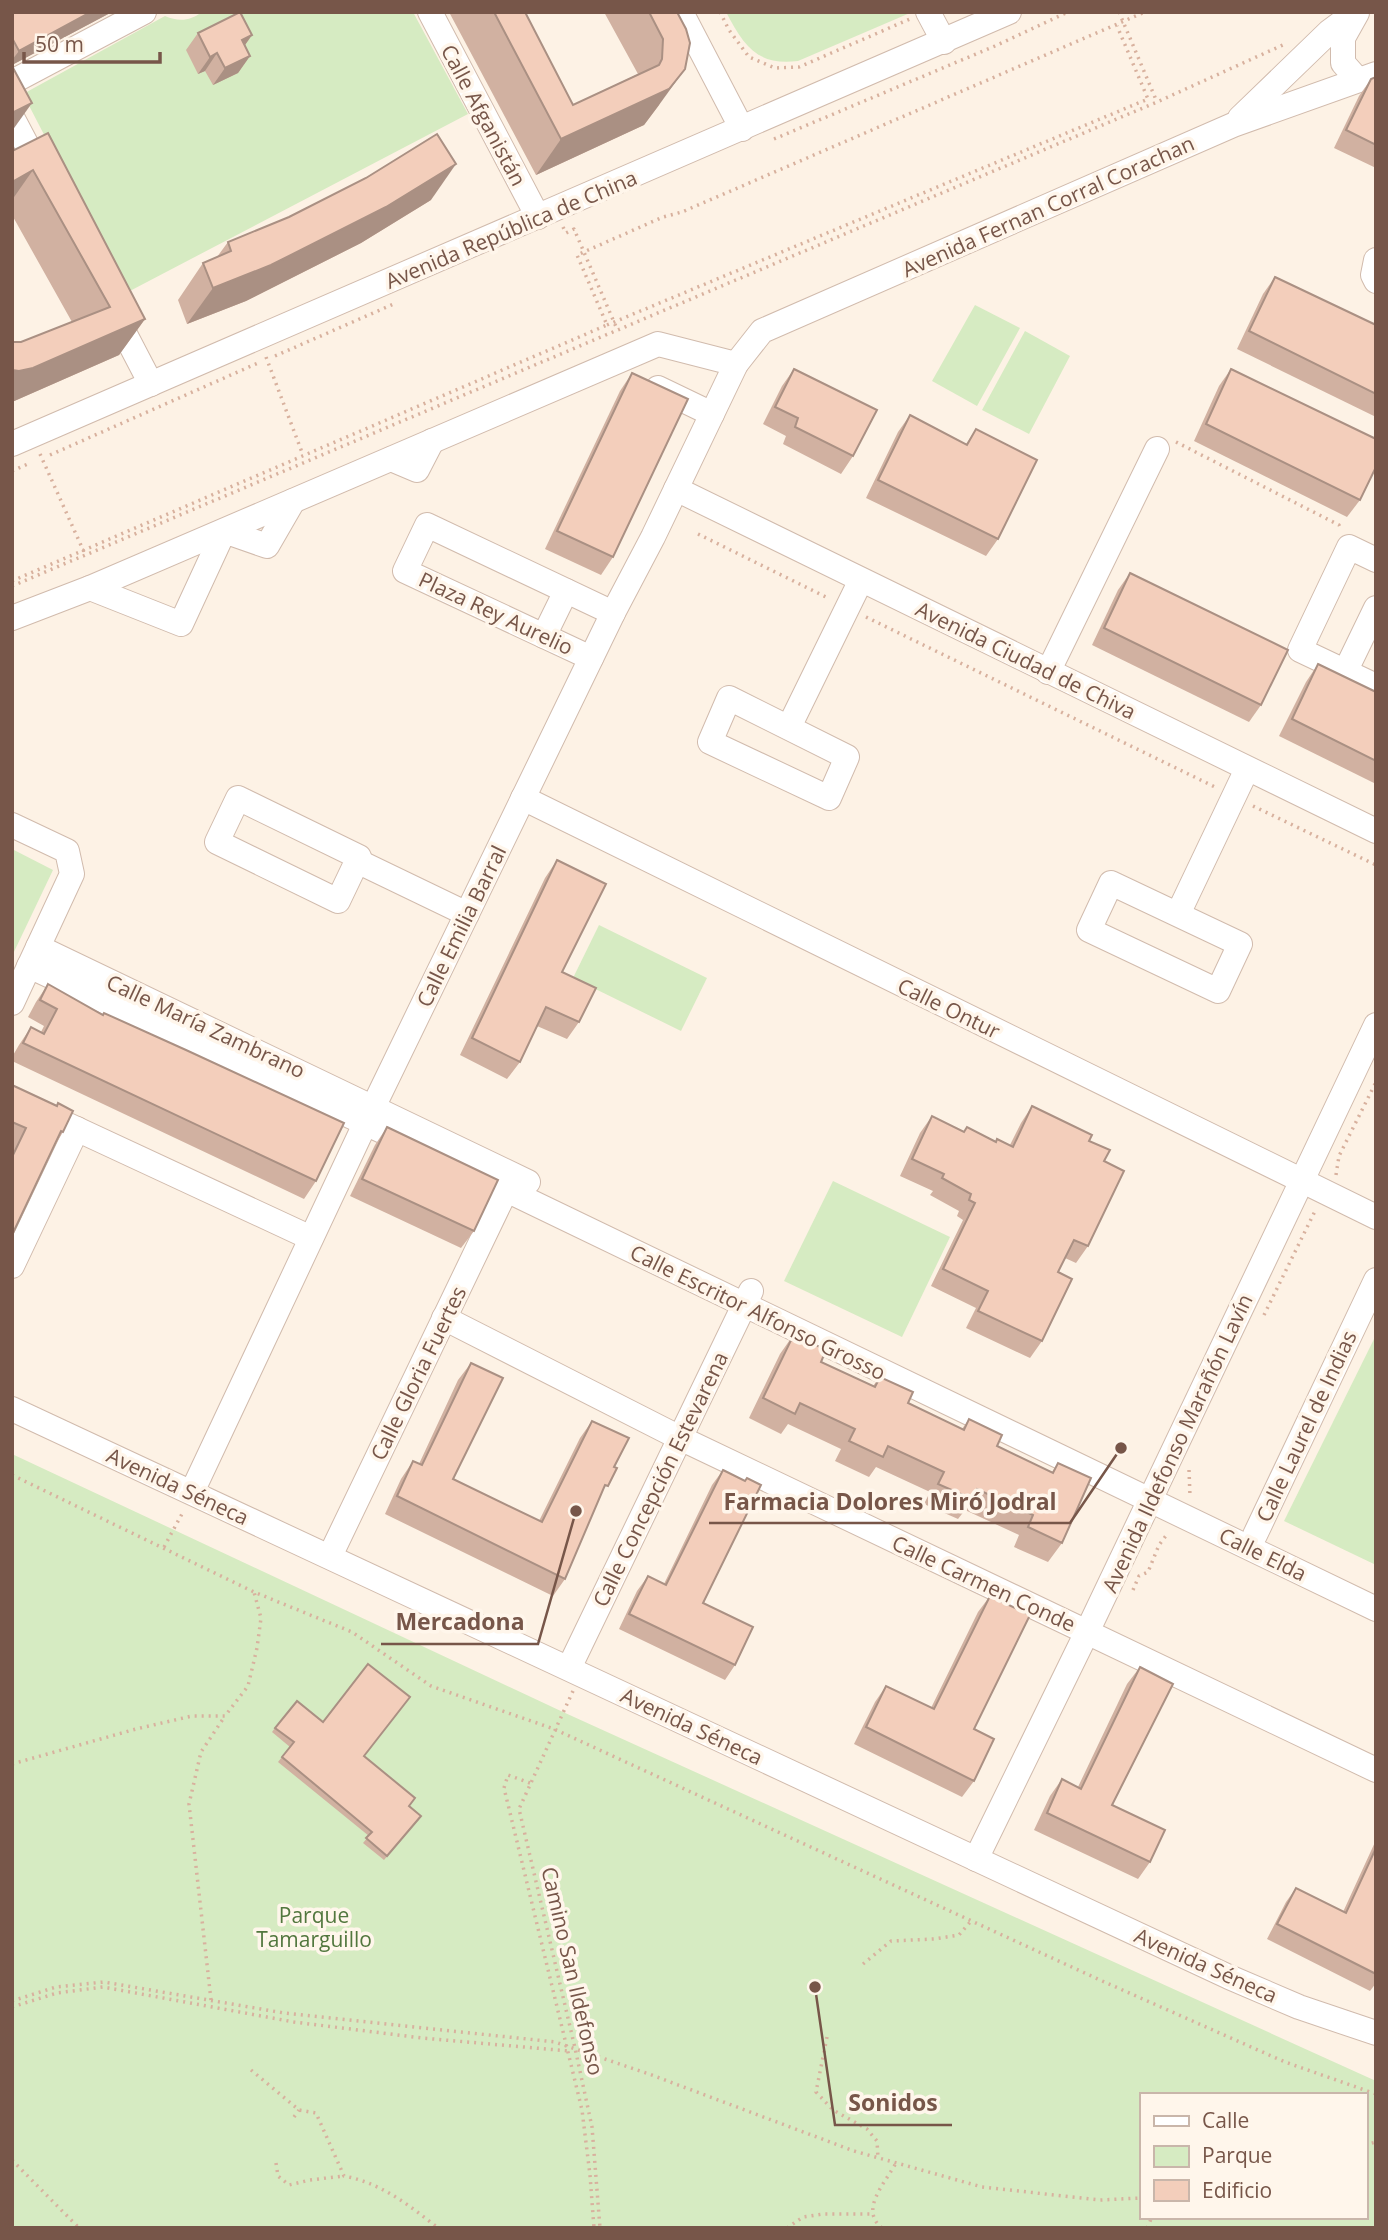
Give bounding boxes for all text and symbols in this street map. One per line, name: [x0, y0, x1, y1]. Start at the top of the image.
scale bar: [24, 21, 161, 65]
text: 50 m: [35, 30, 84, 58]
street label: Calle Afganistán: [435, 39, 533, 191]
street label: Avenida Fernan Corral Corachan: [898, 129, 1198, 283]
street label: Avenida República de China: [381, 163, 641, 295]
street label: Plaza Rey Aurelio: [414, 565, 578, 661]
street label: Avenida Ciudad de Chiva: [911, 594, 1141, 726]
street label: Calle Emilia Barral: [410, 841, 512, 1011]
street label: Calle María Zambrano: [102, 968, 310, 1084]
street label: Calle Ontur: [893, 971, 1005, 1045]
street label: Calle Escritor Alfonso Grosso: [626, 1238, 890, 1386]
street label: Calle Gloria Fuertes: [364, 1281, 472, 1465]
street label: Avenida Ildefonso Marañón Lavín: [1095, 1289, 1259, 1597]
street label: Calle Laurel de Indias: [1249, 1326, 1363, 1526]
street label: Calle Concepción Estevarena: [586, 1347, 734, 1611]
street label: Avenida Séneca: [103, 1441, 253, 1531]
callout: Farmacia Dolores Miró Jodral: [709, 1479, 1070, 1523]
text: Farmacia Dolores Miró Jodral: [723, 1485, 1057, 1517]
street label: Calle Elda: [1215, 1521, 1311, 1587]
street label: Calle Carmen Conde: [888, 1528, 1080, 1638]
callout: Mercadona: [381, 1600, 538, 1644]
text: Mercadona: [395, 1605, 525, 1637]
street label: Avenida Séneca: [617, 1681, 767, 1771]
street label: Camino San Ildefonso: [535, 1864, 611, 2078]
park label: Parque Tamarguillo: [256, 1901, 372, 1953]
street label: Avenida Séneca: [1130, 1921, 1282, 2009]
callout: Sonidos: [835, 2081, 952, 2125]
text: Sonidos: [848, 2086, 938, 2118]
legend: [1140, 2093, 1367, 2219]
text: Calle: [1202, 2106, 1249, 2134]
text: Parque: [1202, 2141, 1272, 2169]
text: Edificio: [1202, 2176, 1272, 2204]

